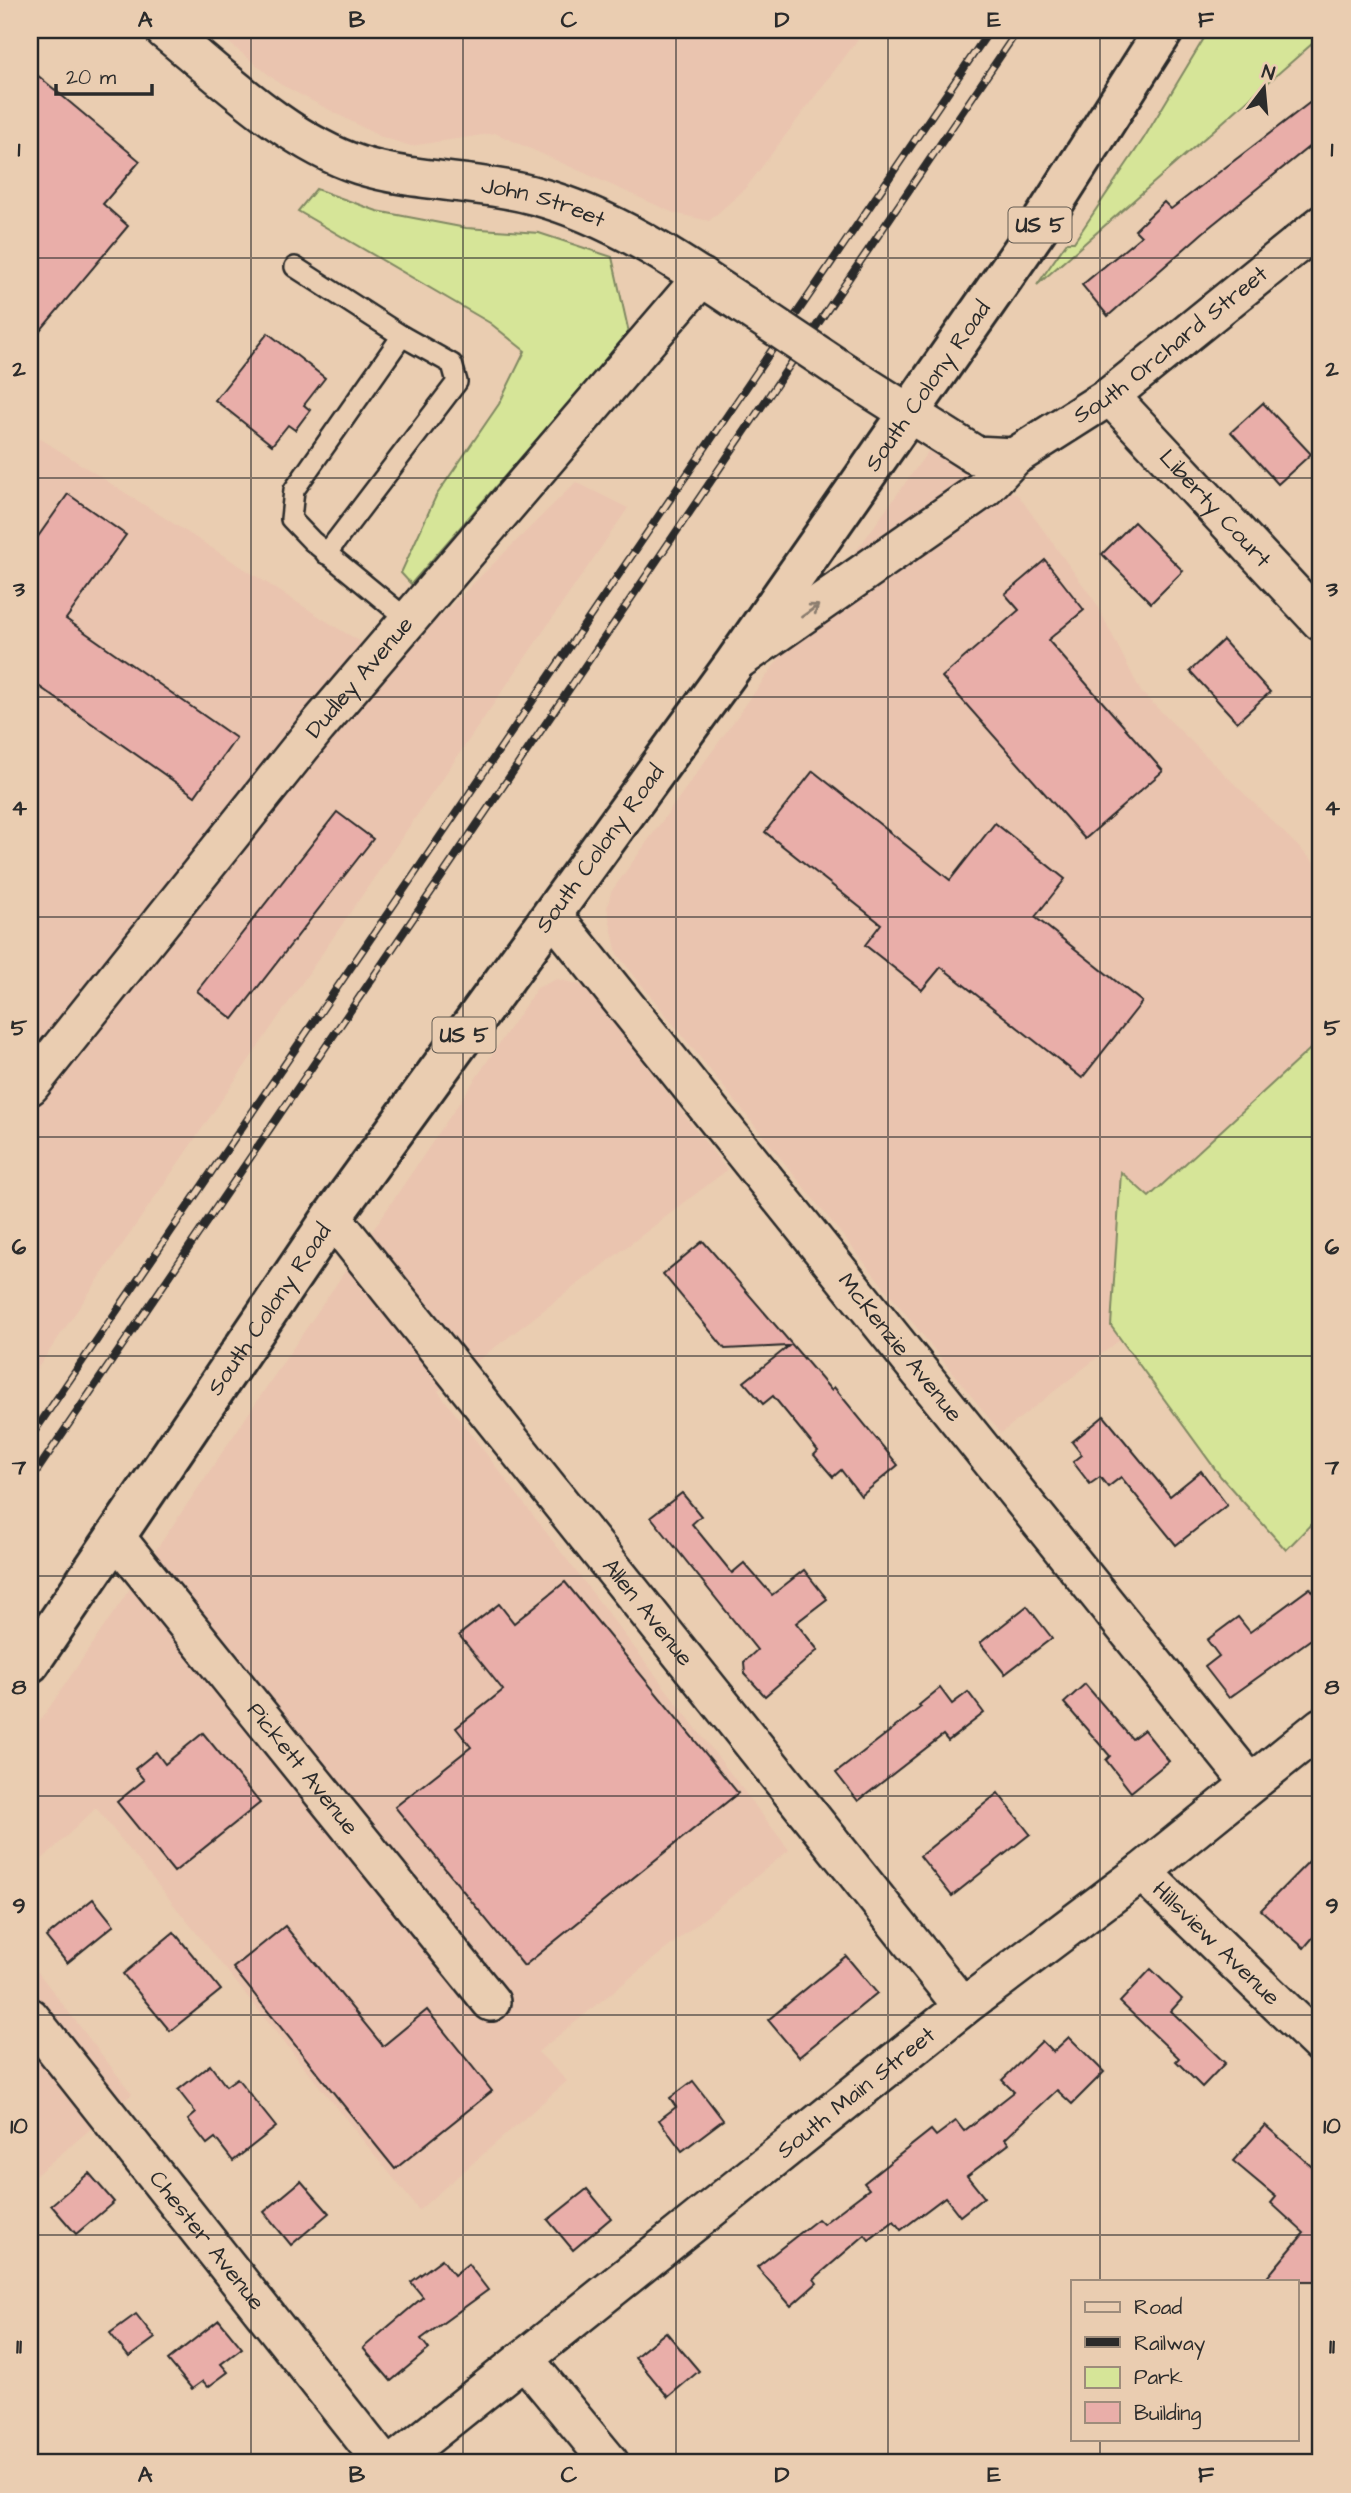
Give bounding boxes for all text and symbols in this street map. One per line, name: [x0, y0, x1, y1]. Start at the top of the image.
text: A: [138, 4, 153, 36]
text: B: [349, 4, 366, 36]
text: C: [561, 4, 578, 36]
text: D: [775, 4, 790, 36]
text: E: [987, 4, 1001, 36]
text: F: [1198, 4, 1215, 36]
scale bar: [56, 52, 152, 96]
north arrow: [1228, 52, 1298, 122]
text: N: [1259, 58, 1278, 88]
text: 20 m: [66, 63, 117, 92]
text: 1: [18, 133, 21, 165]
text: 1: [1331, 133, 1334, 165]
street label: John Street: [479, 170, 611, 236]
road number: US 5: [1009, 208, 1072, 243]
street label: South Orchard Street: [1067, 258, 1275, 431]
street label: South Colony Road: [857, 294, 999, 478]
text: 2: [11, 353, 26, 385]
text: 2: [1324, 353, 1339, 385]
street label: Liberty Court: [1152, 442, 1279, 575]
text: 3: [12, 573, 25, 605]
text: 3: [1325, 573, 1338, 605]
one-way arrow: [800, 603, 819, 618]
street label: Dudley Avenue: [298, 610, 421, 745]
street label: South Colony Road: [528, 758, 672, 939]
text: 4: [11, 792, 27, 824]
text: 4: [1324, 792, 1340, 824]
text: 5: [11, 1012, 28, 1044]
text: 5: [1324, 1012, 1341, 1044]
road number: US 5: [433, 1018, 496, 1052]
street label: South Colony Road: [200, 1217, 339, 1402]
text: 6: [12, 1231, 27, 1263]
text: 6: [1325, 1231, 1340, 1263]
street label: McKenzie Avenue: [830, 1266, 970, 1429]
text: 7: [11, 1451, 27, 1483]
text: 7: [1324, 1451, 1340, 1483]
street label: Allen Avenue: [595, 1552, 701, 1673]
text: 8: [12, 1671, 27, 1703]
text: 8: [1325, 1671, 1340, 1703]
street label: Pickett Avenue: [239, 1696, 366, 1842]
street label: Hillsview Avenue: [1145, 1874, 1287, 2013]
text: 9: [12, 1890, 26, 1922]
text: 9: [1325, 1890, 1339, 1922]
street label: South Main Street: [770, 2019, 943, 2166]
text: 10: [10, 2110, 28, 2142]
text: 10: [1323, 2110, 1341, 2142]
street label: Chester Avenue: [142, 2164, 272, 2317]
legend: [1071, 2280, 1298, 2440]
text: Road: [1134, 2293, 1182, 2322]
text: Railway: [1134, 2329, 1206, 2360]
text: 11: [16, 2330, 22, 2362]
text: 11: [1329, 2330, 1335, 2362]
text: Park: [1134, 2363, 1183, 2392]
text: Building: [1134, 2399, 1202, 2430]
text: A: [138, 2459, 153, 2491]
text: B: [349, 2459, 366, 2491]
text: C: [561, 2459, 578, 2491]
text: D: [775, 2459, 790, 2491]
text: E: [987, 2459, 1001, 2491]
text: F: [1198, 2459, 1215, 2491]

